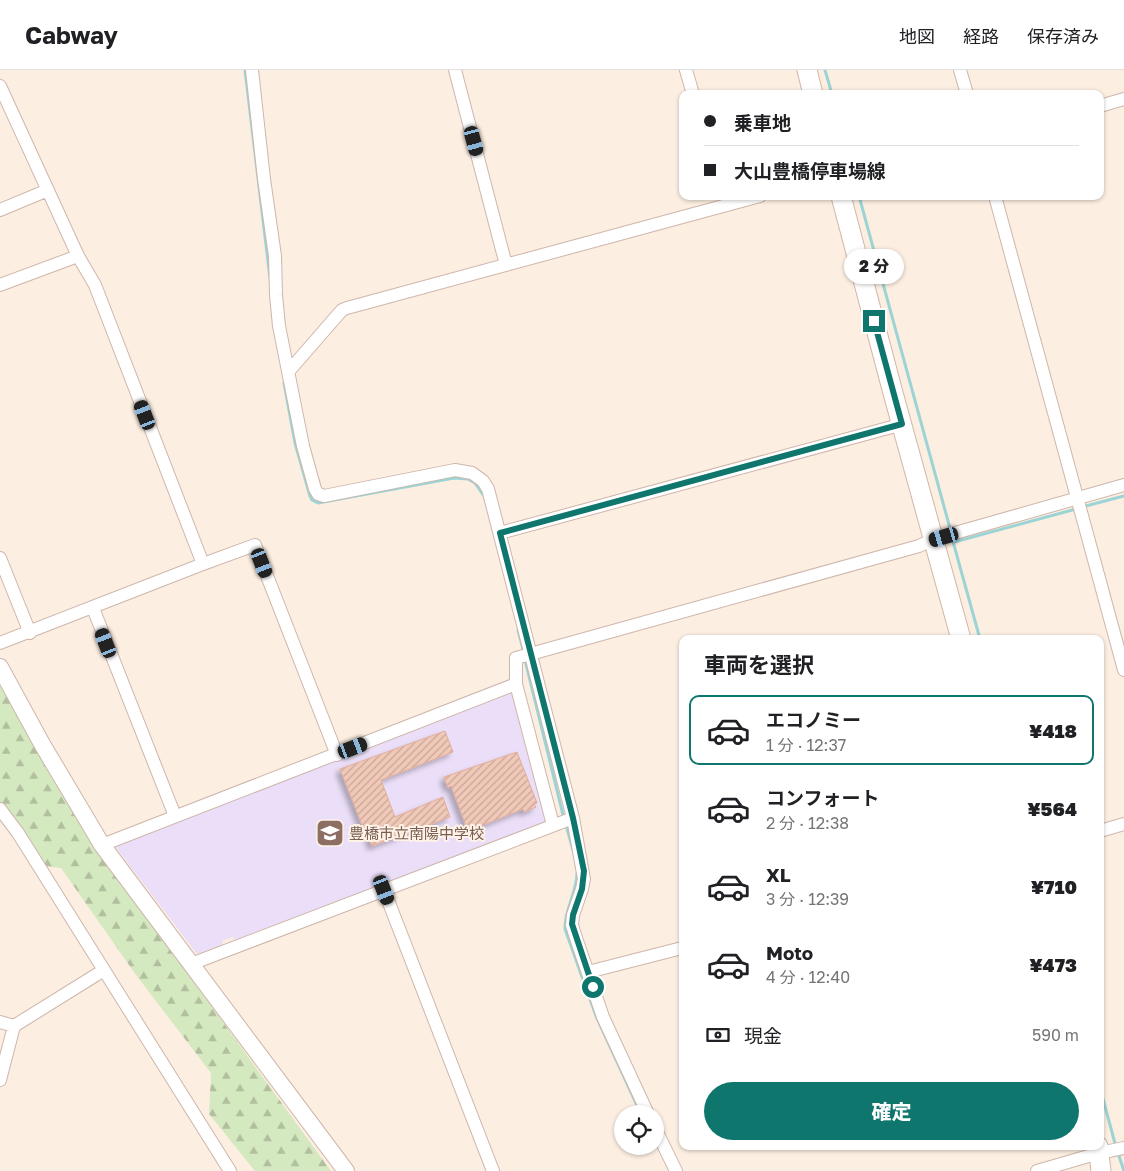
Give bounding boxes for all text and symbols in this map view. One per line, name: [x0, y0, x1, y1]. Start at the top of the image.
text: Cabway: [25, 20, 118, 49]
text: 地図: [899, 25, 935, 47]
text: 経路: [963, 25, 999, 47]
text: 保存済み: [1027, 25, 1099, 47]
text: 乗車地: [734, 111, 791, 134]
car: [462, 125, 485, 157]
text: 大山豊橋停車場線: [734, 159, 886, 182]
callout: 2 分: [844, 248, 904, 284]
text: 2 分: [859, 256, 889, 276]
route end: [863, 310, 885, 332]
car: [132, 398, 157, 432]
car: [927, 526, 960, 548]
car: [249, 546, 274, 580]
car: [93, 626, 118, 660]
text: 車両を選択: [704, 651, 814, 678]
icon: car: [706, 708, 751, 753]
text: エコノミー: [766, 708, 861, 731]
text: ¥418: [1029, 719, 1077, 742]
text: 1 分 · 12:37: [766, 735, 846, 755]
car: [336, 736, 369, 760]
icon: car: [706, 786, 751, 831]
text: コンフォート: [766, 786, 879, 809]
text: ¥564: [1027, 797, 1077, 820]
text: 2 分 · 12:38: [766, 813, 849, 833]
school or university icon: 豊橋市立南陽中学校: [315, 818, 345, 848]
place label: 豊橋市立南陽中学校: [349, 824, 484, 842]
text: XL: [766, 863, 791, 886]
icon: car: [706, 864, 751, 909]
car: [371, 873, 396, 907]
text: ¥710: [1031, 875, 1077, 898]
text: 3 分 · 12:39: [766, 889, 849, 909]
text: Moto: [766, 941, 813, 964]
icon: car: [706, 942, 751, 987]
text: ¥473: [1029, 953, 1077, 976]
text: 4 分 · 12:40: [766, 967, 850, 987]
route start: [582, 976, 604, 998]
icon: cash: [704, 1021, 732, 1049]
text: 現金: [744, 1024, 782, 1047]
text: 590 m: [1032, 1025, 1079, 1045]
button: 確定: [704, 1082, 1079, 1140]
map controls: [614, 1105, 664, 1155]
button: locate: [614, 1105, 664, 1155]

